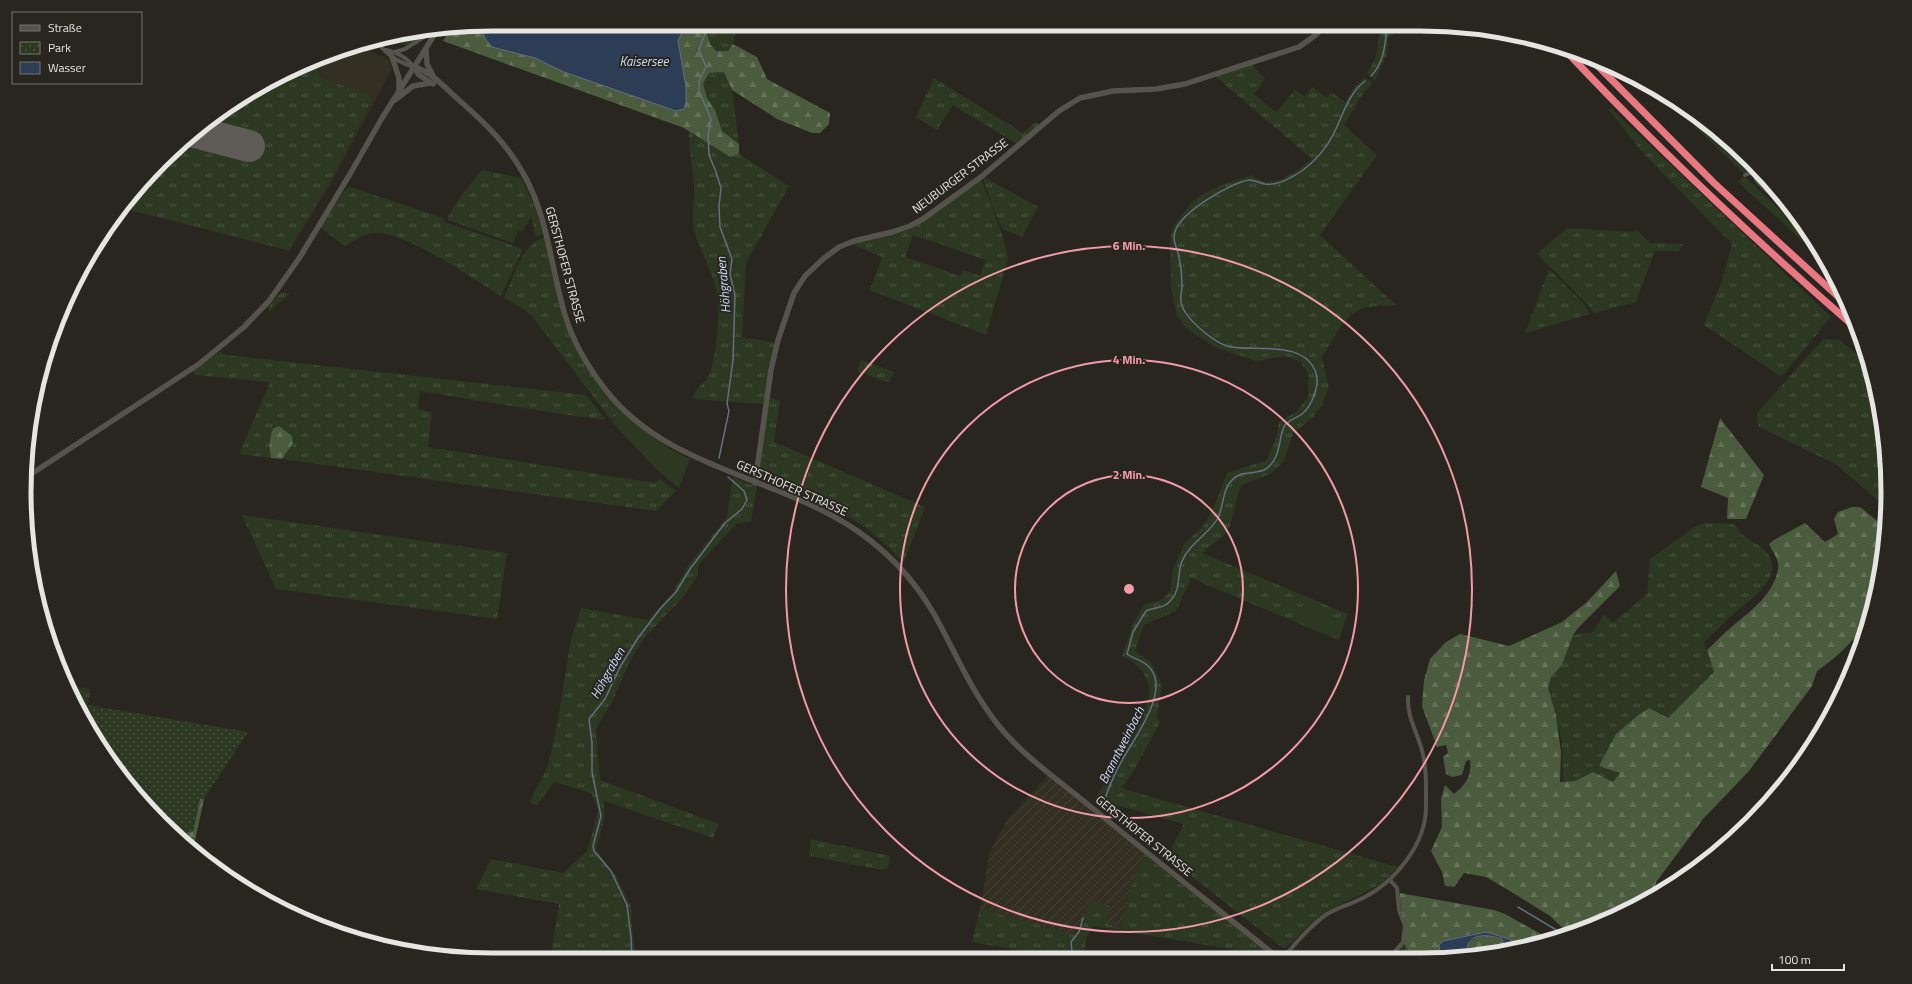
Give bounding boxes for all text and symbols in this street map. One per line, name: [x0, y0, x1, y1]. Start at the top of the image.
legend: [12, 12, 142, 84]
text: Straße: [48, 18, 82, 37]
text: Park: [48, 38, 71, 57]
water label: Kaisersee: [620, 51, 669, 71]
text: Wasser: [48, 58, 86, 77]
street label: NEUBURGER STRASSE: [908, 133, 1012, 218]
street label: GERSTHOFER STRASSE: [541, 204, 590, 326]
text: 6 Min.: [1113, 236, 1145, 255]
water label: Höhgraben: [711, 255, 735, 314]
text: 4 Min.: [1113, 350, 1145, 369]
street label: GERSTHOFER STRASSE: [733, 454, 851, 521]
text: 2 Min.: [1113, 465, 1145, 484]
centre of rings: [1122, 582, 1136, 596]
water label: Höhgraben: [585, 643, 630, 703]
water label: Branntweinbach: [1093, 702, 1149, 787]
street label: GERSTHOFER STRASSE: [1092, 790, 1197, 881]
scale bar: [1772, 946, 1844, 972]
text: 100 m: [1778, 950, 1811, 969]

